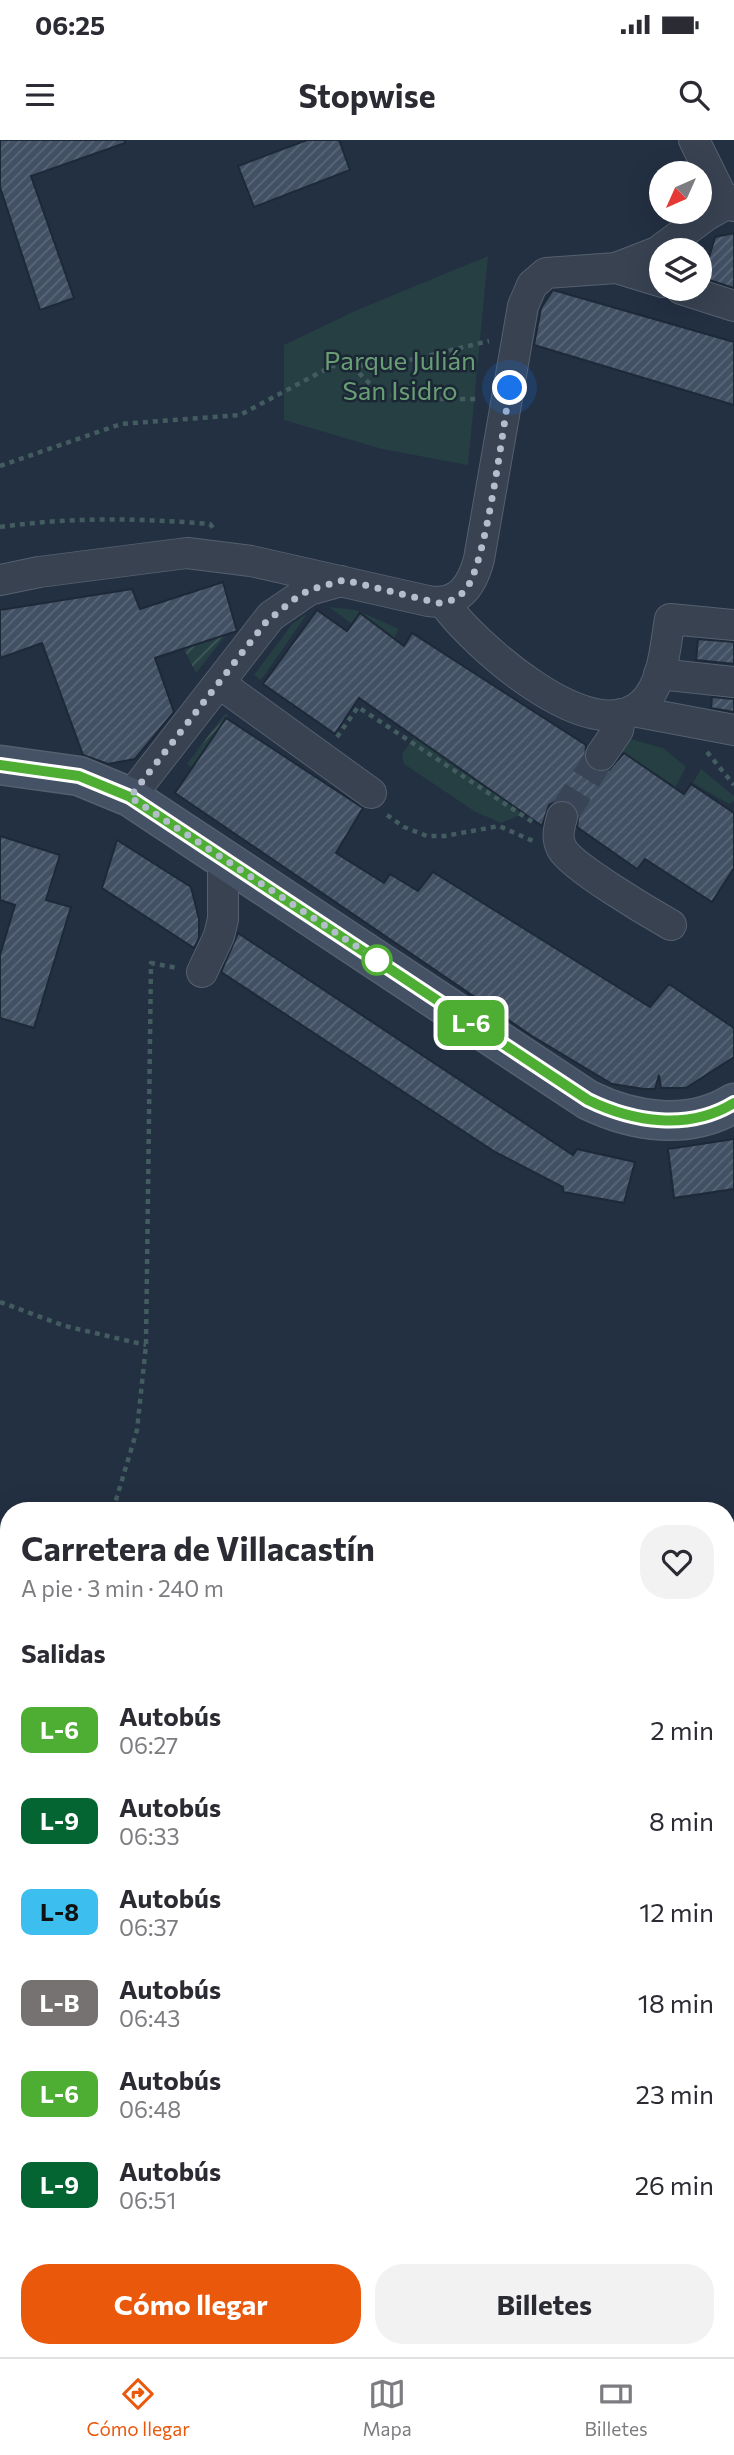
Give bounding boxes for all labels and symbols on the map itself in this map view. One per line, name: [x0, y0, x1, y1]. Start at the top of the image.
north arrow: [649, 161, 712, 224]
park label: Parque Julián San Isidro: [324, 344, 476, 405]
your location: [492, 370, 527, 405]
unlabelled marker: [362, 945, 392, 975]
line badge: L-6: [431, 1000, 511, 1046]

